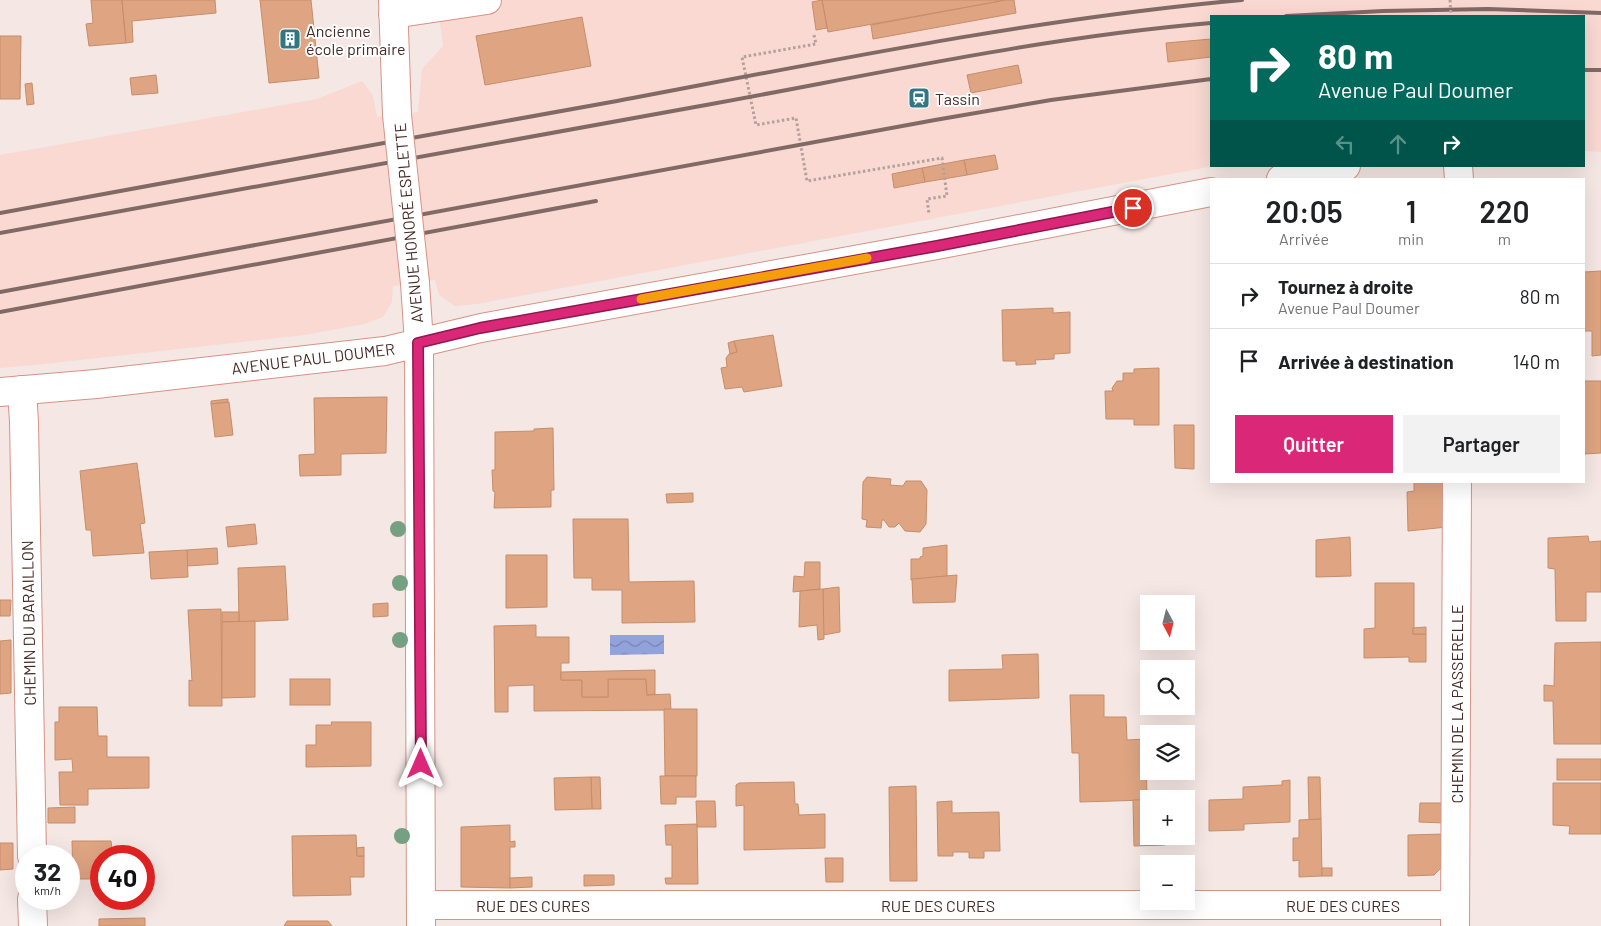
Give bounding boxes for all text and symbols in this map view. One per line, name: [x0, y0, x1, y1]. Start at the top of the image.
place label: Ancienne école primaire: [306, 21, 405, 58]
building icon: Ancienne école primaire: [278, 27, 302, 51]
text: 80 m: [1318, 34, 1393, 76]
icon: right: [1235, 35, 1300, 100]
text: Avenue Paul Doumer: [1318, 76, 1513, 102]
station icon: Tassin: [907, 86, 931, 110]
place label: Tassin: [935, 89, 980, 108]
street label: AVENUE HONORÉ ESPLETTE: [390, 122, 426, 324]
icon: left: [1331, 130, 1359, 158]
icon: ahead: [1384, 130, 1412, 158]
icon: right: [1437, 130, 1465, 158]
pin: [1112, 187, 1154, 229]
text: 20:05: [1265, 193, 1343, 229]
text: 1: [1406, 193, 1416, 229]
text: 220: [1479, 193, 1530, 229]
icon: arrive: [1119, 194, 1147, 222]
text: Arrivée: [1279, 229, 1329, 248]
text: min: [1398, 229, 1424, 248]
text: m: [1498, 229, 1511, 248]
text: Tournez à droite: [1278, 275, 1414, 298]
icon: right: [1235, 282, 1263, 310]
text: 80 m: [1520, 285, 1560, 308]
text: Avenue Paul Doumer: [1278, 298, 1420, 317]
street label: AVENUE PAUL DOUMER: [230, 339, 396, 377]
icon: arrive: [1235, 347, 1263, 375]
text: Arrivée à destination: [1278, 350, 1454, 373]
text: 140 m: [1513, 350, 1560, 373]
button: Quitter: [1235, 415, 1393, 473]
button: Partager: [1403, 415, 1560, 473]
street label: CHEMIN DU BARAILLON: [17, 540, 39, 706]
north arrow: [1140, 595, 1195, 650]
map controls: [1140, 595, 1195, 910]
street label: CHEMIN DE LA PASSERELLE: [1447, 605, 1466, 803]
button: search: [1140, 660, 1195, 715]
button: layers: [1140, 725, 1195, 780]
position arrow: [394, 737, 446, 789]
button: +: [1140, 790, 1195, 845]
speed limit sign: 40: [90, 845, 155, 910]
button: −: [1140, 855, 1195, 910]
text: 32: [34, 856, 61, 886]
text: km/h: [34, 883, 61, 897]
street label: RUE DES CURES: [476, 896, 590, 915]
street label: RUE DES CURES: [881, 896, 995, 915]
street label: RUE DES CURES: [1286, 896, 1400, 915]

